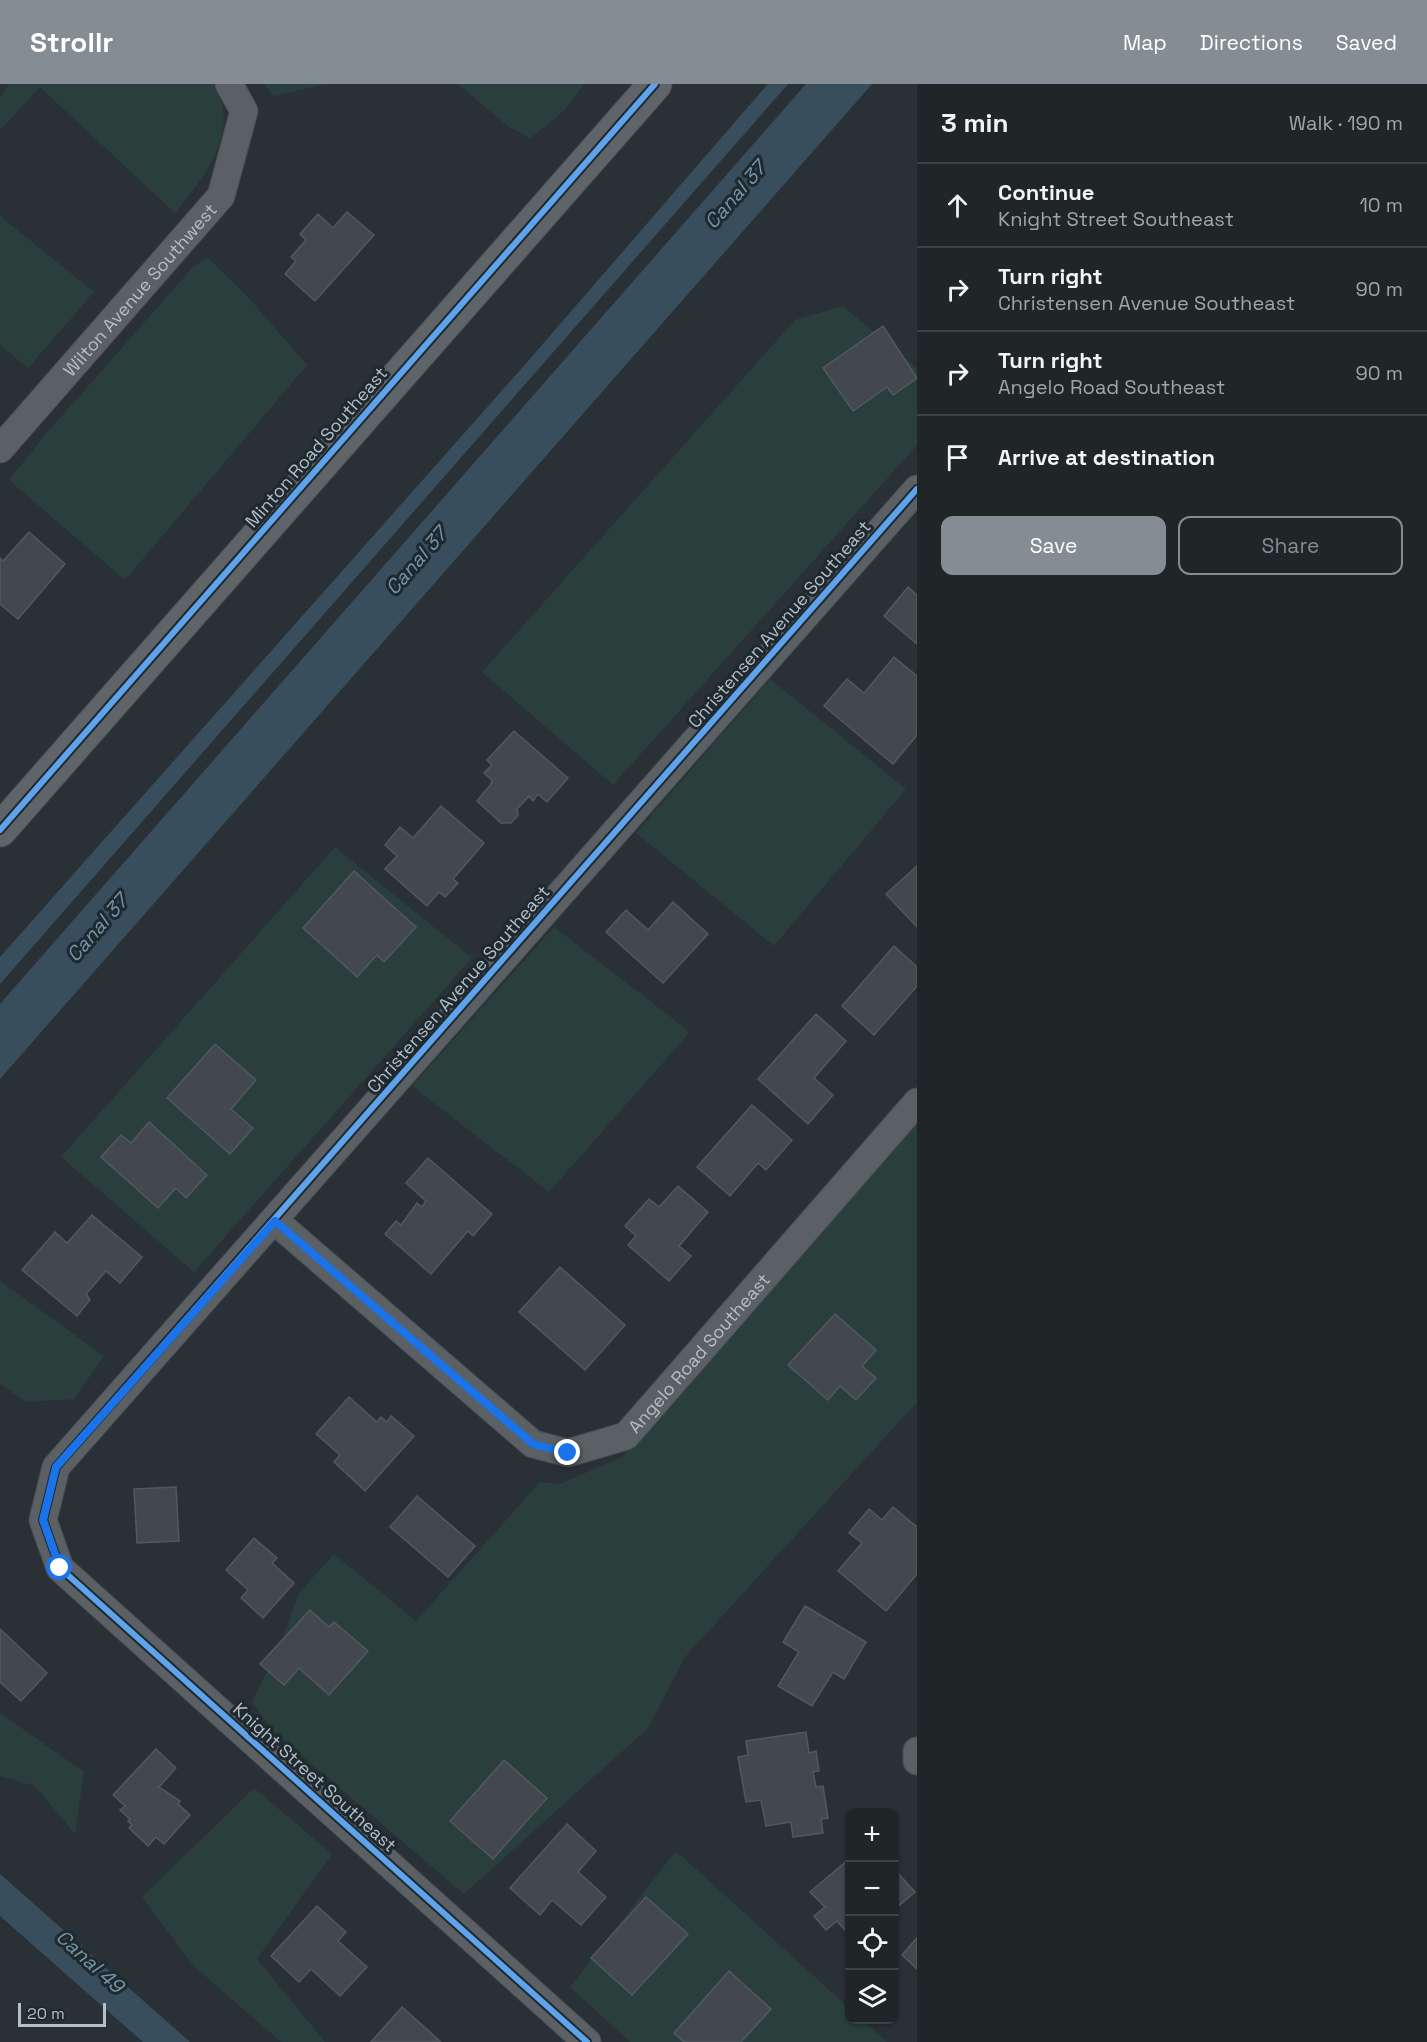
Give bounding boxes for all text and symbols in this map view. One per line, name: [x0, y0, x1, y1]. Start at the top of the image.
text: Strollr: [30, 24, 113, 60]
text: Map: [1123, 29, 1167, 56]
text: Directions: [1200, 29, 1303, 56]
text: Saved: [1336, 29, 1397, 56]
text: 3 min: [941, 106, 1009, 140]
text: Walk · 190 m: [1289, 110, 1403, 136]
water label: Canal 37: [698, 153, 774, 234]
text: Continue: [998, 178, 1094, 206]
icon: ahead: [941, 189, 974, 222]
text: 10 m: [1359, 192, 1403, 218]
street label: Wilton Avenue Southwest: [58, 198, 221, 381]
text: Knight Street Southeast: [998, 206, 1234, 232]
text: Turn right: [998, 262, 1103, 290]
icon: right: [941, 273, 974, 306]
text: 90 m: [1356, 276, 1403, 302]
text: Christensen Avenue Southeast: [998, 290, 1295, 316]
text: Turn right: [998, 346, 1103, 374]
icon: right: [941, 357, 974, 390]
text: 90 m: [1356, 360, 1403, 386]
street label: Minton Road Southeast: [240, 362, 392, 532]
text: Angelo Road Southeast: [998, 374, 1225, 400]
icon: arrive: [941, 441, 974, 474]
text: Arrive at destination: [998, 443, 1215, 471]
street label: Christensen Avenue Southeast: [683, 516, 875, 732]
button: Save: [941, 516, 1166, 575]
button: Share: [1178, 516, 1403, 575]
water label: Canal 37: [379, 519, 455, 600]
street label: Christensen Avenue Southeast: [362, 881, 554, 1097]
water label: Canal 37: [60, 886, 136, 967]
street label: Angelo Road Southeast: [623, 1268, 774, 1437]
route end: [554, 1439, 580, 1465]
route start: [46, 1554, 72, 1580]
street label: Knight Street Southeast: [228, 1697, 402, 1857]
map controls: [845, 1808, 899, 2024]
button: +: [845, 1808, 899, 1862]
button: −: [845, 1862, 899, 1916]
button: locate: [845, 1916, 899, 1970]
water label: Canal 49: [51, 1924, 131, 2000]
button: layers: [845, 1970, 899, 2024]
scale bar: [18, 2000, 106, 2028]
text: 20 m: [27, 2003, 65, 2024]

